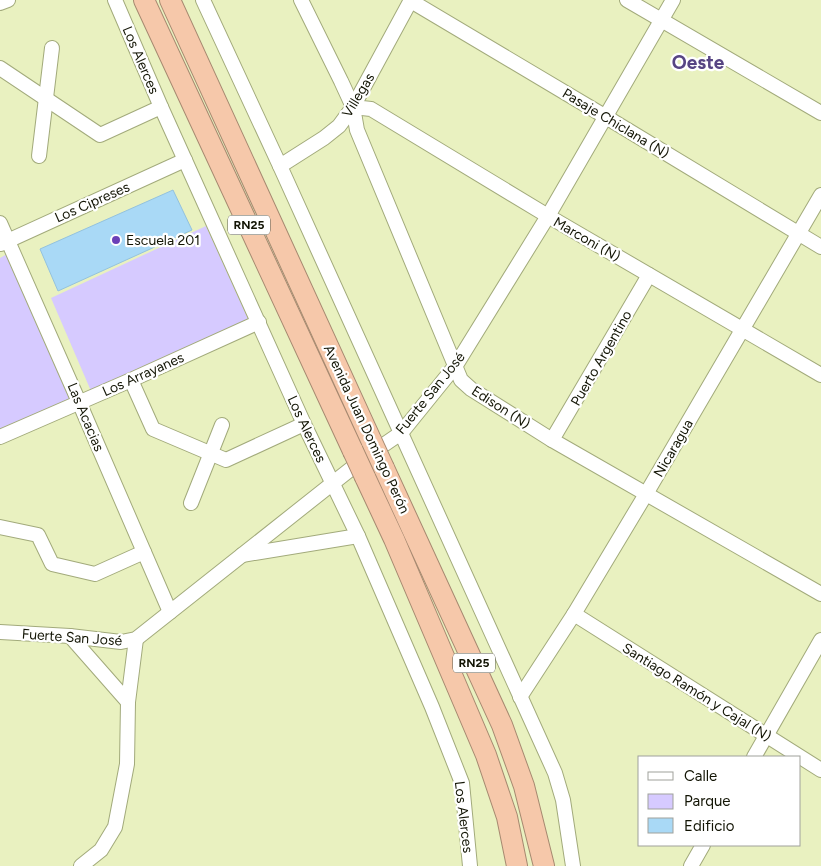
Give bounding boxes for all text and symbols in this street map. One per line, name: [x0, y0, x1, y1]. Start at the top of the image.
street label: Los Alerces: [119, 24, 162, 97]
district label: Oeste: [672, 51, 725, 74]
street label: Villegas: [339, 70, 378, 120]
street label: Pasaje Chiclana (N): [559, 85, 672, 162]
street label: Los Cipreses: [52, 178, 132, 227]
street label: Marconi (N): [550, 213, 623, 265]
road number: RN25: [228, 216, 270, 234]
place label: Escuela 201: [126, 232, 200, 249]
marker: Escuela 201: [110, 234, 122, 246]
street label: Puerto Argentino: [567, 307, 636, 409]
street label: Avenida Juan Domingo Perón: [320, 342, 413, 516]
street label: Los Arrayanes: [100, 349, 187, 400]
street label: Fuerte San José: [392, 349, 469, 438]
street label: Las Acacias: [63, 380, 108, 454]
street label: Edison (N): [468, 382, 533, 433]
street label: Los Alerces: [284, 393, 329, 465]
street label: Nicaragua: [650, 416, 697, 480]
street label: Fuerte San José: [21, 626, 123, 650]
street label: Santiago Ramón y Cajal (N): [619, 640, 774, 745]
road number: RN25: [453, 654, 495, 672]
legend: [638, 756, 801, 846]
text: Calle: [684, 767, 717, 785]
street label: Los Alerces: [451, 780, 476, 854]
text: Parque: [684, 792, 731, 810]
text: Edificio: [684, 817, 735, 835]

